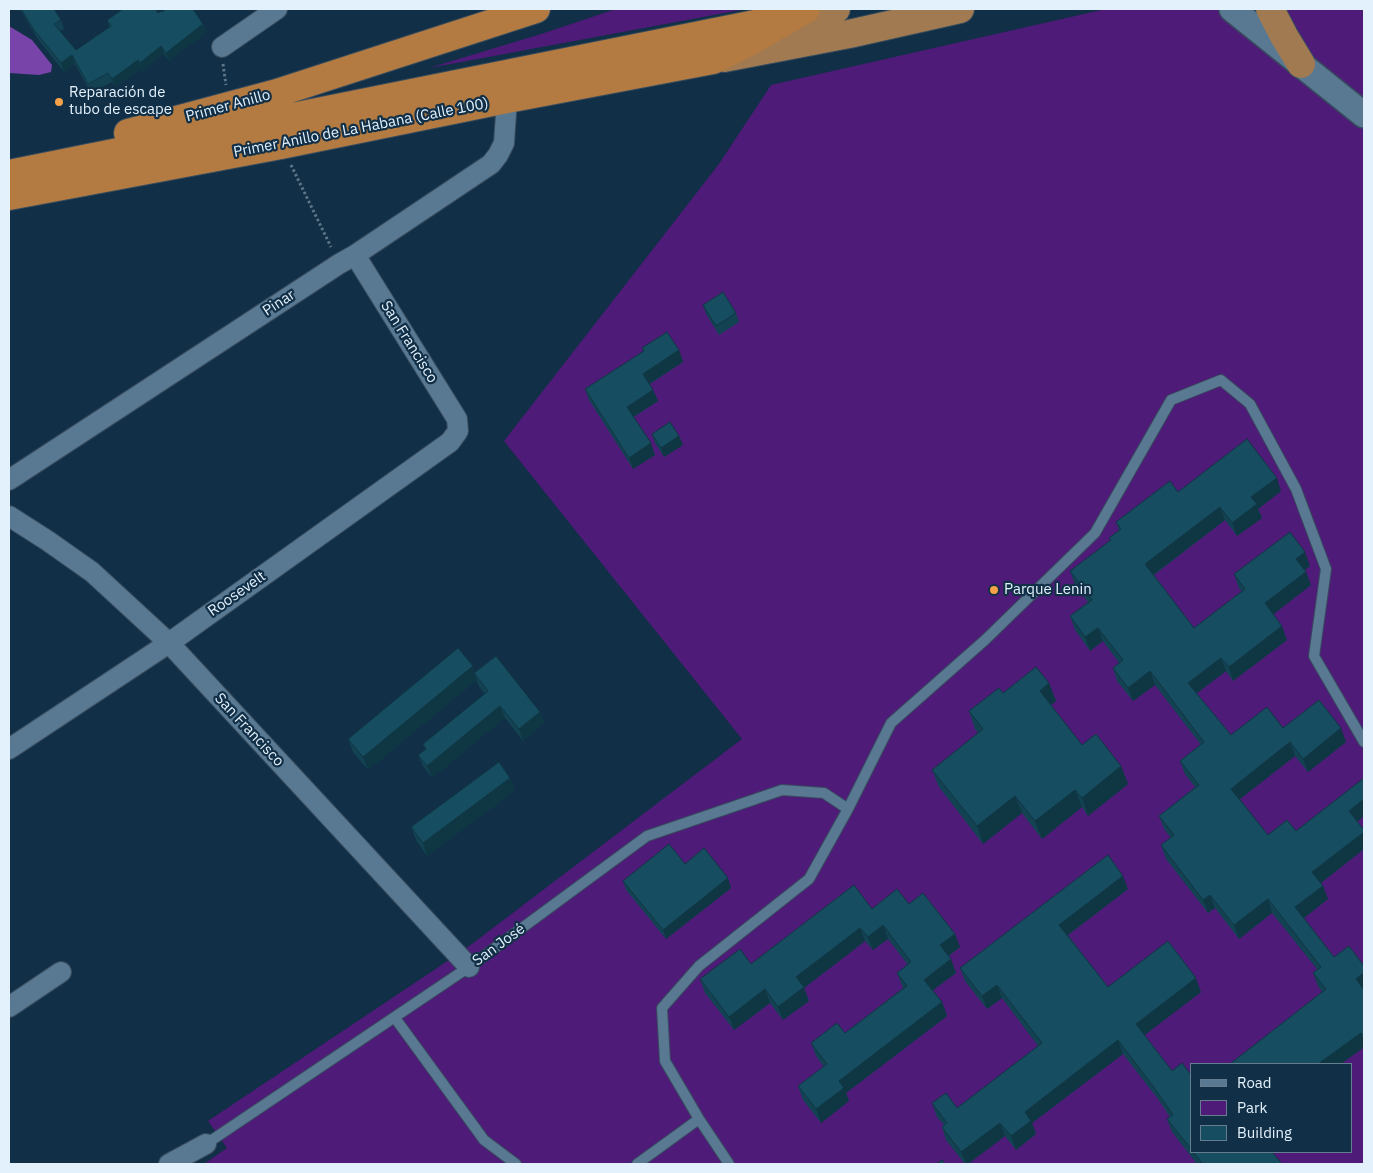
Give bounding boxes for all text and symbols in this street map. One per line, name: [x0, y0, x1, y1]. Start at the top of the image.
place label: Reparación de tubo de escape: [69, 84, 172, 119]
street label: Primer Anillo: [184, 86, 272, 126]
street label: Primer Anillo de La Habana (Calle 100): [232, 94, 490, 162]
marker: Reparación de tubo de escape: [53, 96, 65, 108]
street label: Pinar: [259, 286, 299, 320]
street label: San Francisco: [377, 298, 441, 386]
street label: Roosevelt: [205, 568, 269, 620]
place label: Parque Lenin: [1004, 581, 1092, 599]
marker: Parque Lenin: [988, 584, 1000, 596]
street label: San Francisco: [211, 690, 287, 770]
street label: San José: [469, 920, 529, 970]
legend: [1190, 1063, 1353, 1153]
text: Road: [1237, 1073, 1272, 1092]
text: Park: [1237, 1098, 1267, 1117]
text: Building: [1237, 1123, 1292, 1142]

